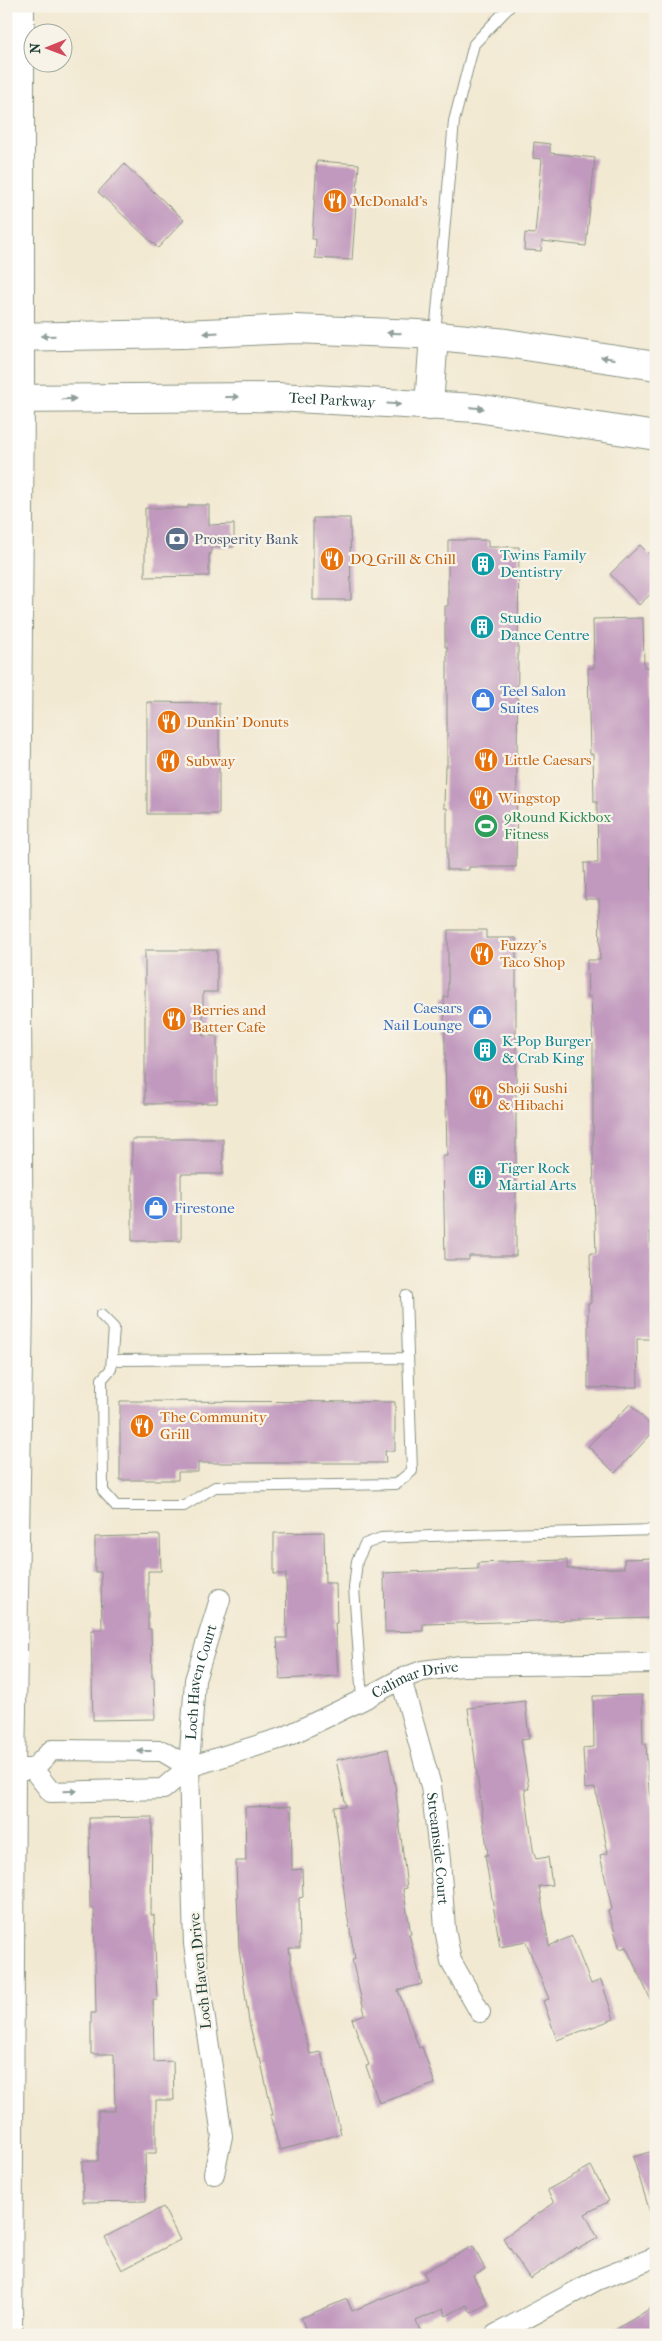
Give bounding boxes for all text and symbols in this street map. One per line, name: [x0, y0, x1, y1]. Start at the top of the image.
north arrow: [22, 22, 72, 72]
text: N: [27, 42, 44, 54]
restaurant icon: McDonald's: [322, 188, 348, 214]
place label: McDonald's: [352, 192, 428, 210]
one-way arrow: [386, 328, 402, 336]
one-way arrow: [202, 329, 218, 337]
one-way arrow: [40, 333, 56, 341]
one-way arrow: [599, 353, 615, 361]
street label: Teel Parkway: [288, 389, 377, 411]
one-way arrow: [224, 393, 240, 401]
one-way arrow: [61, 394, 77, 402]
one-way arrow: [386, 401, 402, 409]
one-way arrow: [470, 405, 486, 413]
bank icon: Prosperity Bank: [164, 526, 190, 552]
place label: Prosperity Bank: [194, 530, 299, 548]
restaurant icon: DQ Grill & Chill: [319, 546, 345, 572]
place label: Twins Family Dentistry: [500, 546, 588, 581]
place label: DQ Grill & Chill: [350, 550, 456, 568]
building icon: Twins Family Dentistry: [470, 551, 496, 577]
place label: Studio Dance Centre: [500, 609, 590, 644]
building icon: Studio Dance Centre: [469, 614, 495, 640]
place label: Teel Salon Suites: [500, 682, 566, 717]
shop icon: Teel Salon Suites: [470, 687, 496, 713]
restaurant icon: Dunkin' Donuts: [156, 709, 182, 735]
place label: Dunkin' Donuts: [186, 713, 289, 731]
restaurant icon: Little Caesars: [473, 747, 499, 773]
restaurant icon: Subway: [155, 748, 181, 774]
place label: Little Caesars: [504, 751, 592, 769]
place label: Subway: [186, 752, 236, 770]
restaurant icon: Wingstop: [468, 785, 494, 811]
place label: Wingstop: [497, 789, 560, 807]
place label: 9Round Kickbox Fitness: [504, 808, 611, 843]
sports icon: 9Round Kickbox Fitness: [473, 813, 499, 839]
place label: Fuzzy's Taco Shop: [500, 936, 565, 971]
restaurant icon: Fuzzy's Taco Shop: [469, 941, 495, 967]
place label: Caesars Nail Lounge: [383, 999, 463, 1034]
place label: Berries and Batter Cafe: [192, 1001, 267, 1036]
shop icon: Caesars Nail Lounge: [467, 1004, 493, 1030]
restaurant icon: Berries and Batter Cafe: [161, 1006, 187, 1032]
place label: K-Pop Burger & Crab King: [502, 1032, 591, 1067]
building icon: K-Pop Burger & Crab King: [472, 1037, 498, 1063]
place label: Shoji Sushi & Hibachi: [498, 1079, 568, 1114]
restaurant icon: Shoji Sushi & Hibachi: [468, 1084, 494, 1110]
place label: Tiger Rock Martial Arts: [498, 1159, 577, 1194]
building icon: Tiger Rock Martial Arts: [467, 1164, 493, 1190]
shop icon: Firestone: [143, 1195, 169, 1221]
place label: Firestone: [174, 1199, 235, 1217]
place label: The Community Grill: [160, 1408, 268, 1443]
restaurant icon: The Community Grill: [129, 1413, 155, 1439]
street label: Loch Haven Court: [182, 1621, 221, 1741]
street label: Calimar Drive: [368, 1657, 460, 1702]
one-way arrow: [136, 1747, 152, 1755]
one-way arrow: [63, 1787, 79, 1795]
street label: Streamside Court: [423, 1791, 452, 1906]
street label: Loch Haven Drive: [185, 1911, 215, 2030]

